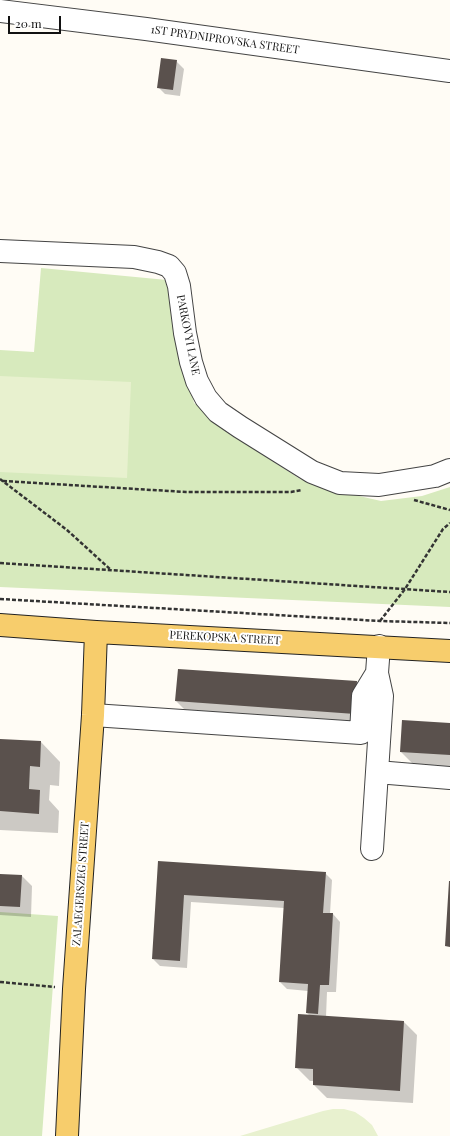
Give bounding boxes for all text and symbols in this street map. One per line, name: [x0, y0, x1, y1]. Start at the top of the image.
scale bar: [10, 8, 63, 34]
text: 20 m: [15, 15, 42, 31]
street label: 1ST PRYDNIPROVSKA STREET: [150, 23, 300, 57]
street label: PARKOVYI LANE: [174, 293, 202, 377]
street label: PEREKOPSKA STREET: [169, 629, 281, 647]
street label: ZALAEGERSZEG STREET: [70, 821, 92, 947]

